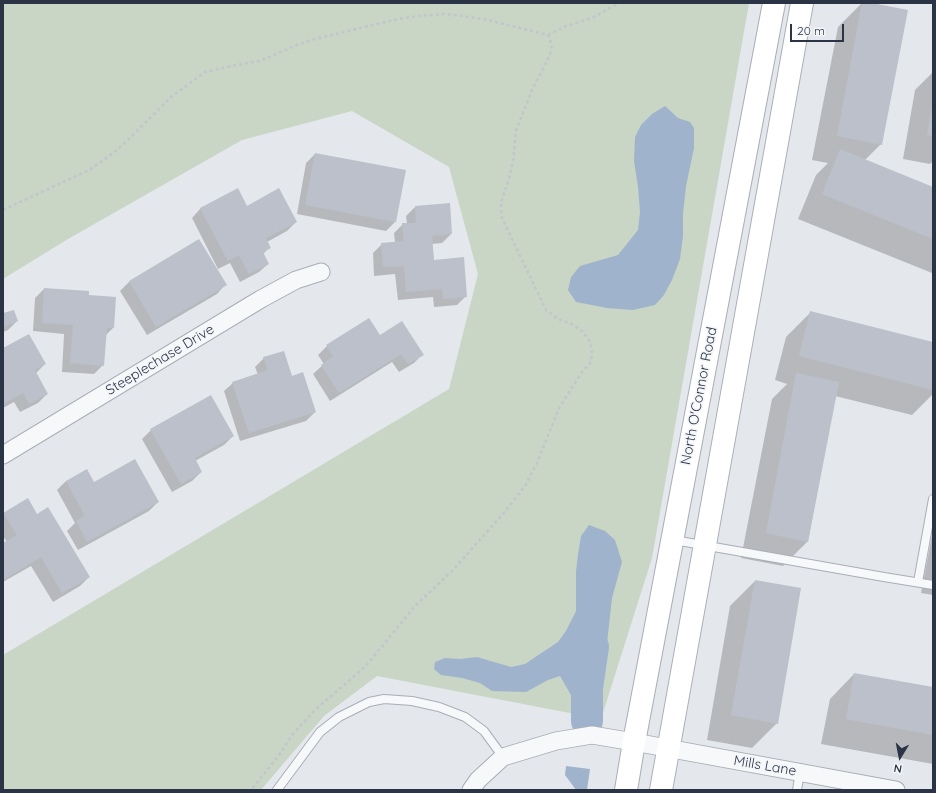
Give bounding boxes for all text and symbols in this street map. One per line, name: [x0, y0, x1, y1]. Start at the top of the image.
scale bar: [792, 16, 846, 42]
text: 20 m: [797, 23, 825, 38]
street label: Steeplechase Drive: [103, 321, 217, 399]
street label: North O'Connor Road: [677, 326, 721, 466]
north arrow: [880, 737, 920, 777]
street label: Mills Lane: [732, 752, 798, 780]
text: N: [893, 761, 903, 776]

